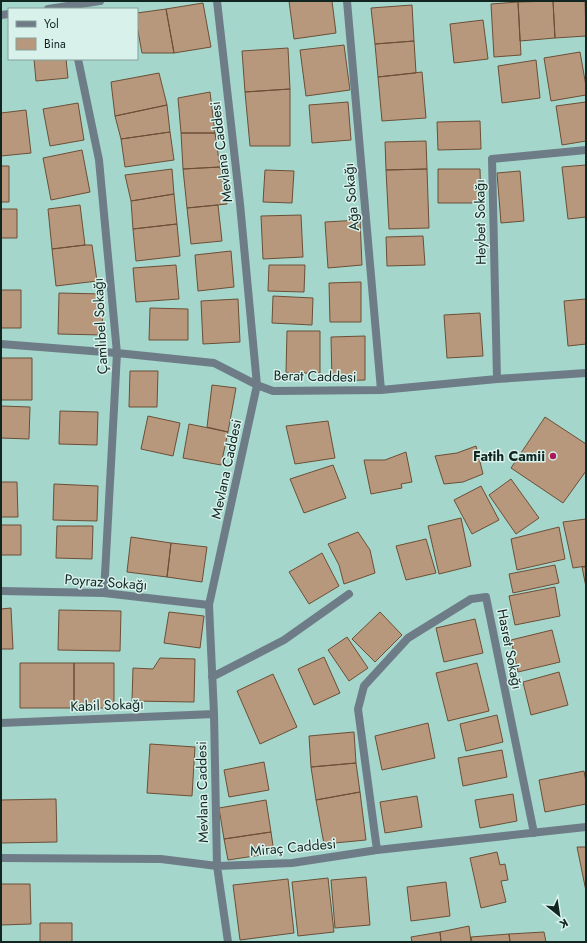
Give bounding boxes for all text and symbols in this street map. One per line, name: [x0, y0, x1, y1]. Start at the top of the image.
legend: [8, 8, 138, 60]
text: Yol: [44, 15, 59, 33]
text: Bina: [44, 35, 66, 53]
street label: Mevlana Caddesi: [205, 100, 237, 204]
street label: Ağa Sokağı: [338, 162, 364, 232]
street label: Heybet Sokağı: [469, 179, 491, 265]
street label: Çamlıbel Sokağı: [87, 277, 113, 375]
street label: Berat Caddesi: [273, 365, 357, 387]
street label: Mevlana Caddesi: [206, 417, 246, 521]
place label: Fatih Camii: [473, 446, 545, 466]
marker: Fatih Camii: [548, 451, 558, 461]
street label: Poyraz Sokağı: [64, 569, 148, 595]
street label: Hasret Sokağı: [492, 607, 528, 691]
street label: Kabil Sokağı: [70, 694, 144, 716]
street label: Mevlana Caddesi: [191, 741, 213, 843]
street label: Miraç Caddesi: [249, 833, 337, 861]
north arrow: [539, 895, 579, 935]
text: K: [556, 915, 571, 933]

